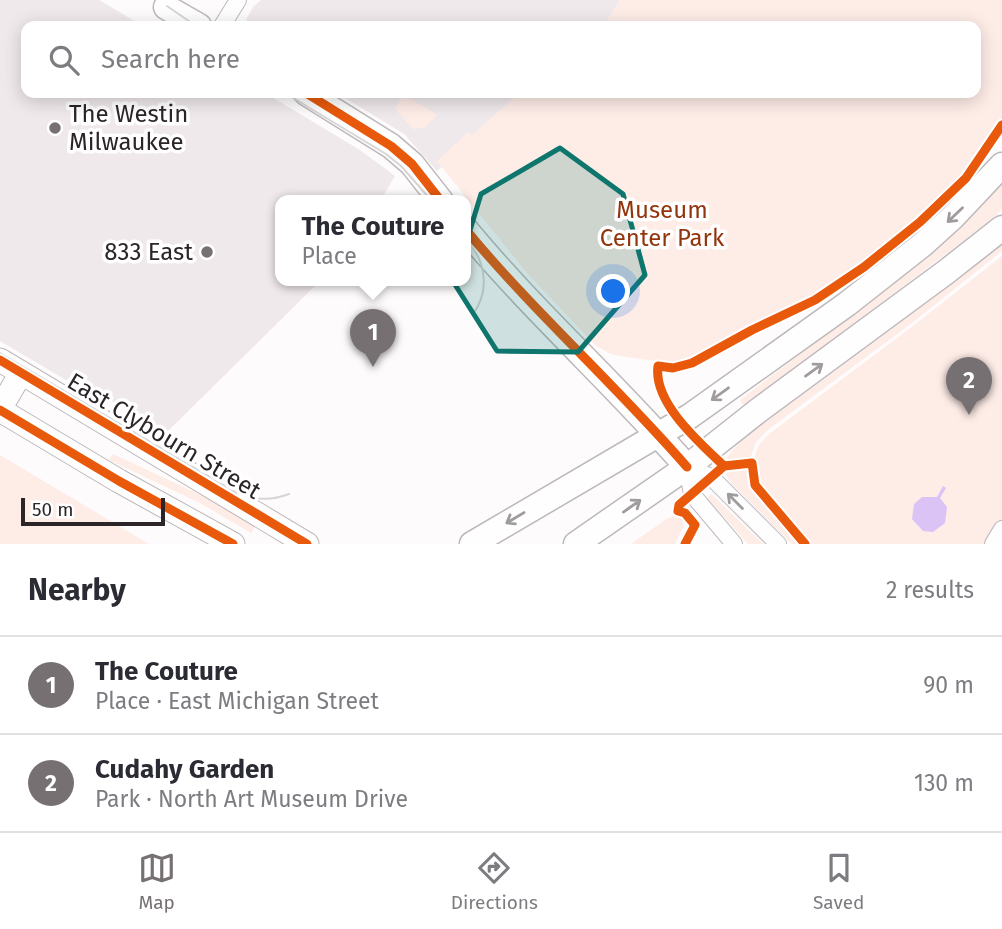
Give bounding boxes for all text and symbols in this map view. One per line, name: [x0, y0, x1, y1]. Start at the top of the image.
search box: [21, 21, 981, 98]
icon: search: [45, 41, 83, 79]
text: Search here: [101, 44, 240, 75]
place label: The Westin Milwaukee: [69, 100, 188, 156]
marker: The Westin Milwaukee: [47, 120, 63, 136]
popup: [275, 195, 471, 286]
park label: Museum Center Park: [600, 196, 725, 252]
one-way arrow: [947, 206, 964, 223]
text: The Couture: [302, 211, 444, 242]
place label: 833 East: [104, 238, 193, 266]
text: Place: [302, 242, 357, 270]
marker: 833 East: [199, 244, 215, 260]
your location: [596, 274, 630, 308]
pin: 1: [350, 309, 396, 367]
pin: 2: [946, 357, 992, 415]
one-way arrow: [804, 363, 823, 377]
street label: East Clybourn Street: [62, 367, 266, 505]
one-way arrow: [711, 387, 730, 401]
one-way arrow: [727, 493, 744, 510]
scale bar: [21, 495, 164, 527]
text: 50 m: [32, 498, 73, 521]
one-way arrow: [622, 499, 641, 513]
one-way arrow: [506, 511, 526, 525]
text: Nearby: [28, 572, 126, 608]
text: 2 results: [886, 576, 974, 604]
text: The Couture: [95, 656, 238, 687]
text: 1: [46, 671, 56, 699]
text: 90 m: [923, 671, 974, 699]
text: Place · East Michigan Street: [95, 687, 379, 715]
text: Cudahy Garden: [95, 754, 274, 785]
text: 2: [45, 769, 57, 797]
text: 130 m: [914, 769, 974, 797]
text: Park · North Art Museum Drive: [95, 785, 408, 813]
tab: Map: [138, 849, 176, 914]
tab: Directions: [451, 849, 538, 914]
tab: Saved: [813, 849, 864, 914]

